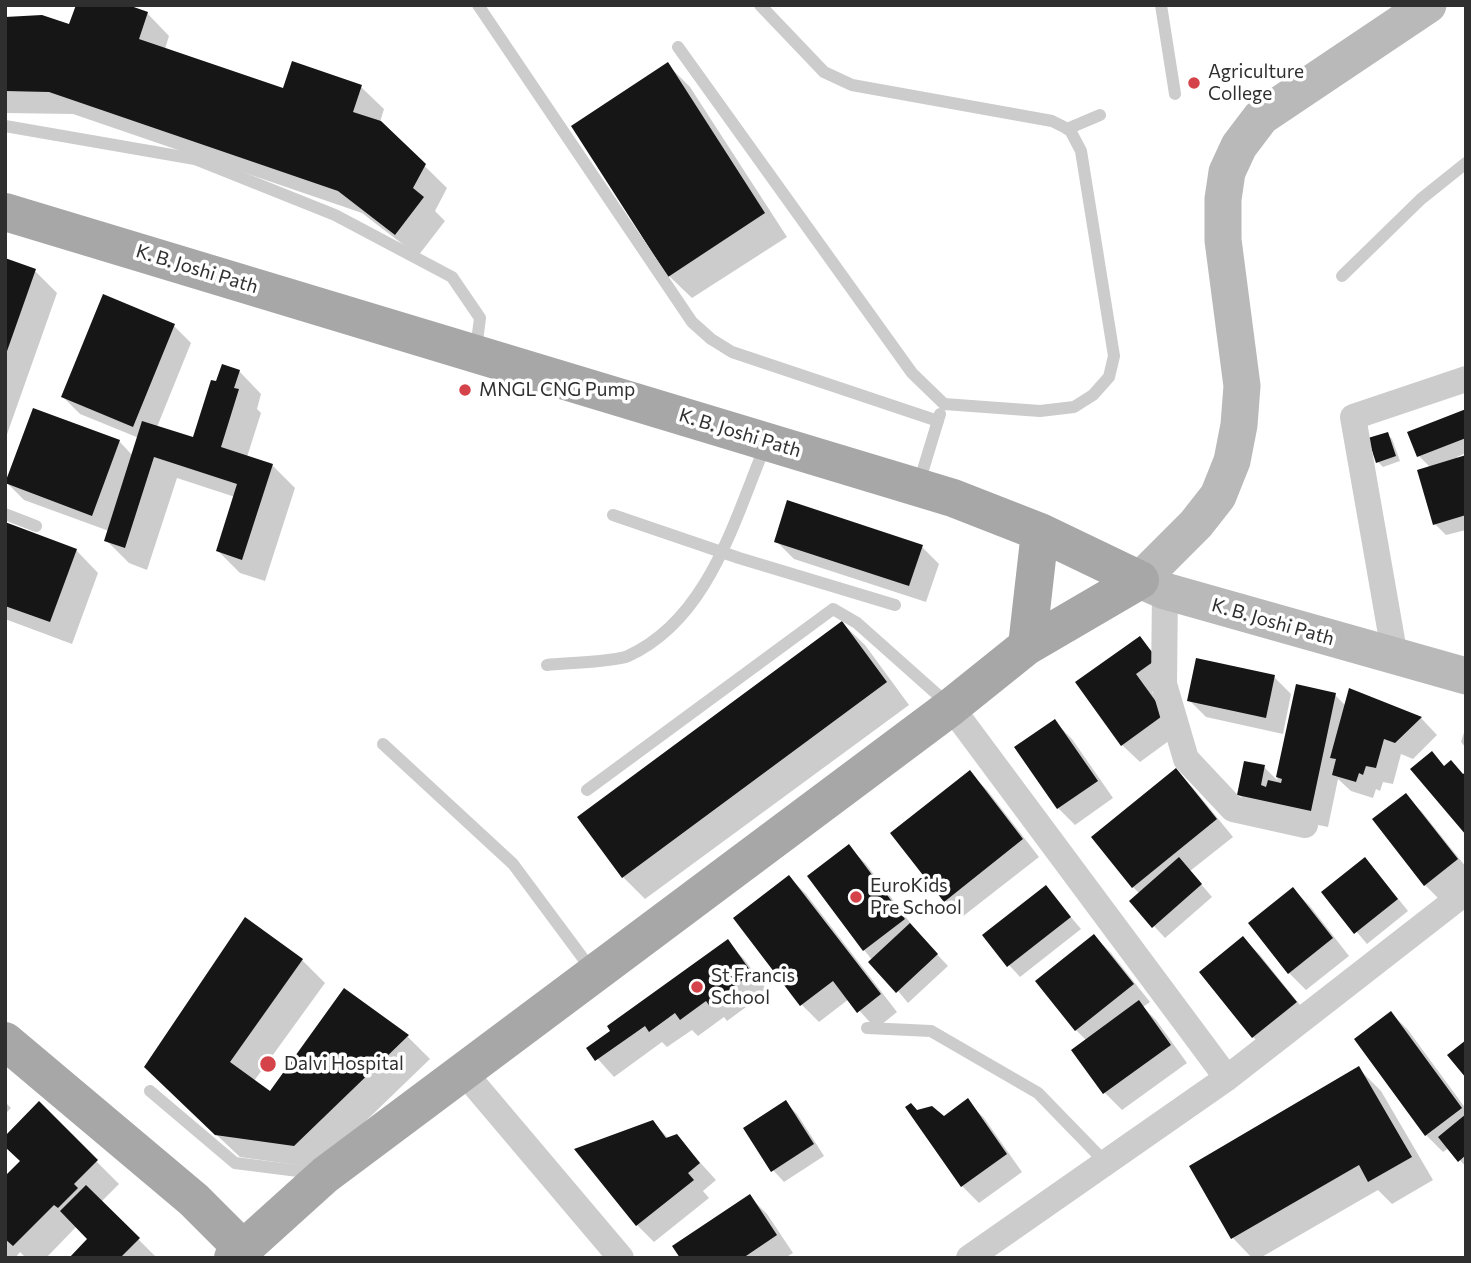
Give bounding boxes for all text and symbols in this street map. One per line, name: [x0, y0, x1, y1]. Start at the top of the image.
place label: Agriculture College: [1208, 61, 1304, 105]
marker: Agriculture College: [1186, 75, 1202, 91]
street label: K. B. Joshi Path: [133, 240, 261, 298]
place label: MNGL CNG Pump: [479, 379, 635, 401]
marker: MNGL CNG Pump: [457, 382, 473, 398]
street label: K. B. Joshi Path: [676, 404, 804, 462]
street label: K. B. Joshi Path: [1209, 594, 1337, 650]
place label: EuroKids Pre School: [870, 875, 962, 919]
marker: EuroKids Pre School: [848, 889, 864, 905]
place label: St Francis School: [711, 965, 795, 1009]
marker: St Francis School: [689, 979, 705, 995]
place label: Dalvi Hospital: [284, 1053, 404, 1075]
marker: Dalvi Hospital: [258, 1054, 278, 1074]

